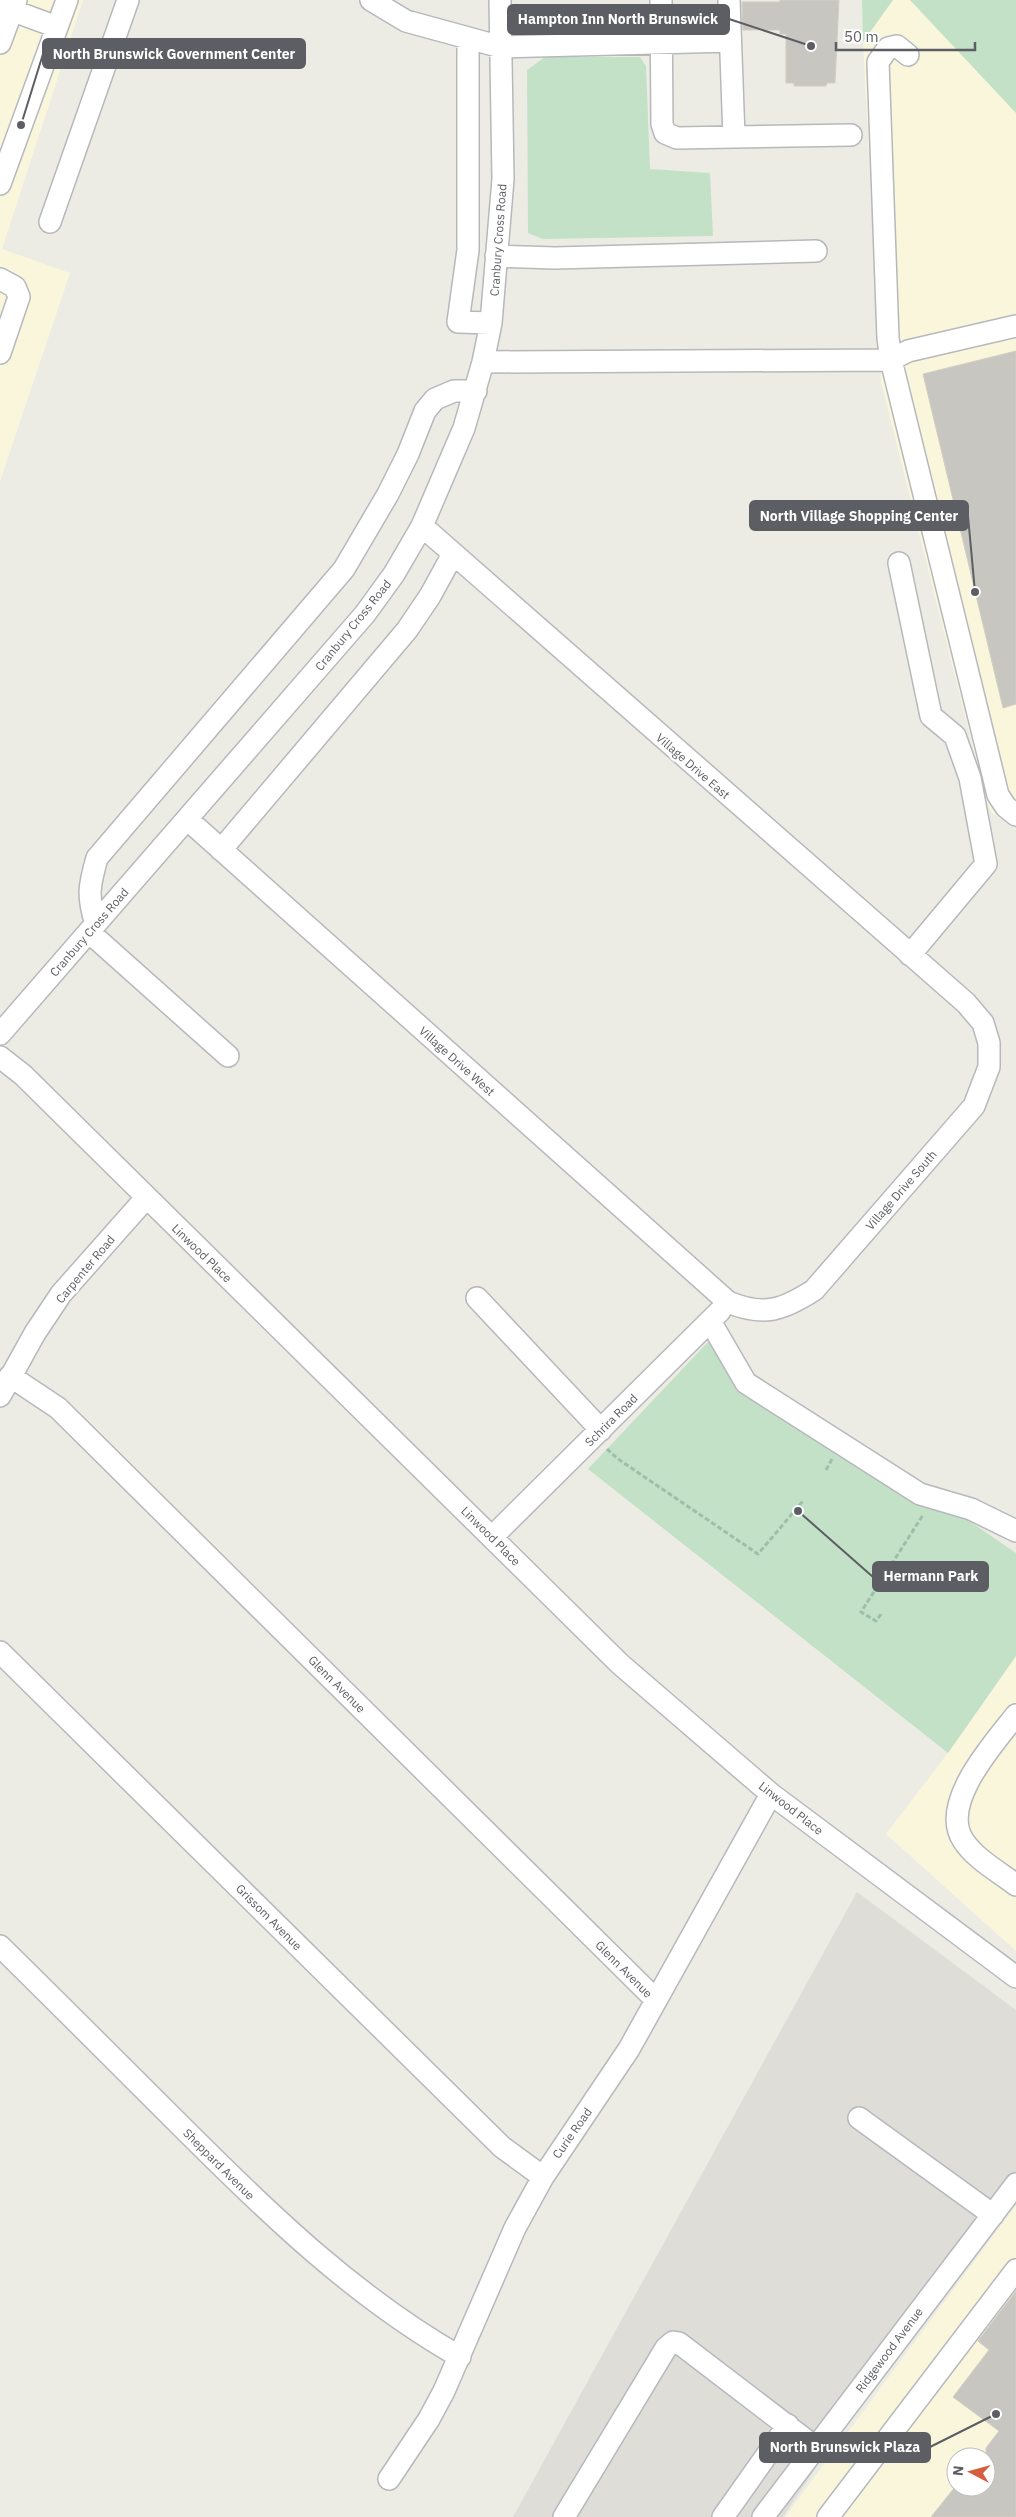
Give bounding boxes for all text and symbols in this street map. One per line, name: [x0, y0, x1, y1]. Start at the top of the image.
callout: Hampton Inn North Brunswick: [508, 5, 729, 34]
text: Hampton Inn North Brunswick: [518, 10, 719, 28]
scale bar: [836, 20, 975, 52]
text: 50 m: [844, 27, 879, 46]
callout: North Brunswick Government Center: [43, 39, 305, 68]
text: North Brunswick Government Center: [53, 45, 296, 63]
street label: Cranbury Cross Road: [487, 183, 509, 297]
callout: North Village Shopping Center: [750, 501, 968, 530]
text: North Village Shopping Center: [760, 507, 959, 525]
street label: Cranbury Cross Road: [312, 576, 394, 674]
street label: Village Drive East: [653, 730, 733, 802]
street label: Cranbury Cross Road: [46, 885, 132, 979]
street label: Village Drive West: [416, 1023, 498, 1099]
street label: Village Drive South: [862, 1147, 940, 1233]
street label: Linwood Place: [169, 1221, 235, 1286]
street label: Carpenter Road: [52, 1232, 118, 1306]
street label: Schrira Road: [582, 1391, 640, 1449]
street label: Linwood Place: [458, 1503, 524, 1569]
callout: Hermann Park: [873, 1562, 988, 1591]
text: Hermann Park: [884, 1567, 979, 1585]
street label: Glenn Avenue: [305, 1652, 369, 1716]
street label: Linwood Place: [756, 1778, 827, 1838]
street label: Grissom Avenue: [233, 1881, 306, 1954]
street label: Glenn Avenue: [592, 1937, 656, 2001]
street label: Curie Road: [549, 2105, 595, 2161]
street label: Sheppard Avenue: [180, 2125, 258, 2203]
street label: Ridgewood Avenue: [852, 2304, 926, 2396]
callout: North Brunswick Plaza: [760, 2433, 930, 2462]
text: North Brunswick Plaza: [770, 2438, 920, 2456]
north arrow: [946, 2447, 996, 2497]
text: N: [949, 2465, 968, 2477]

